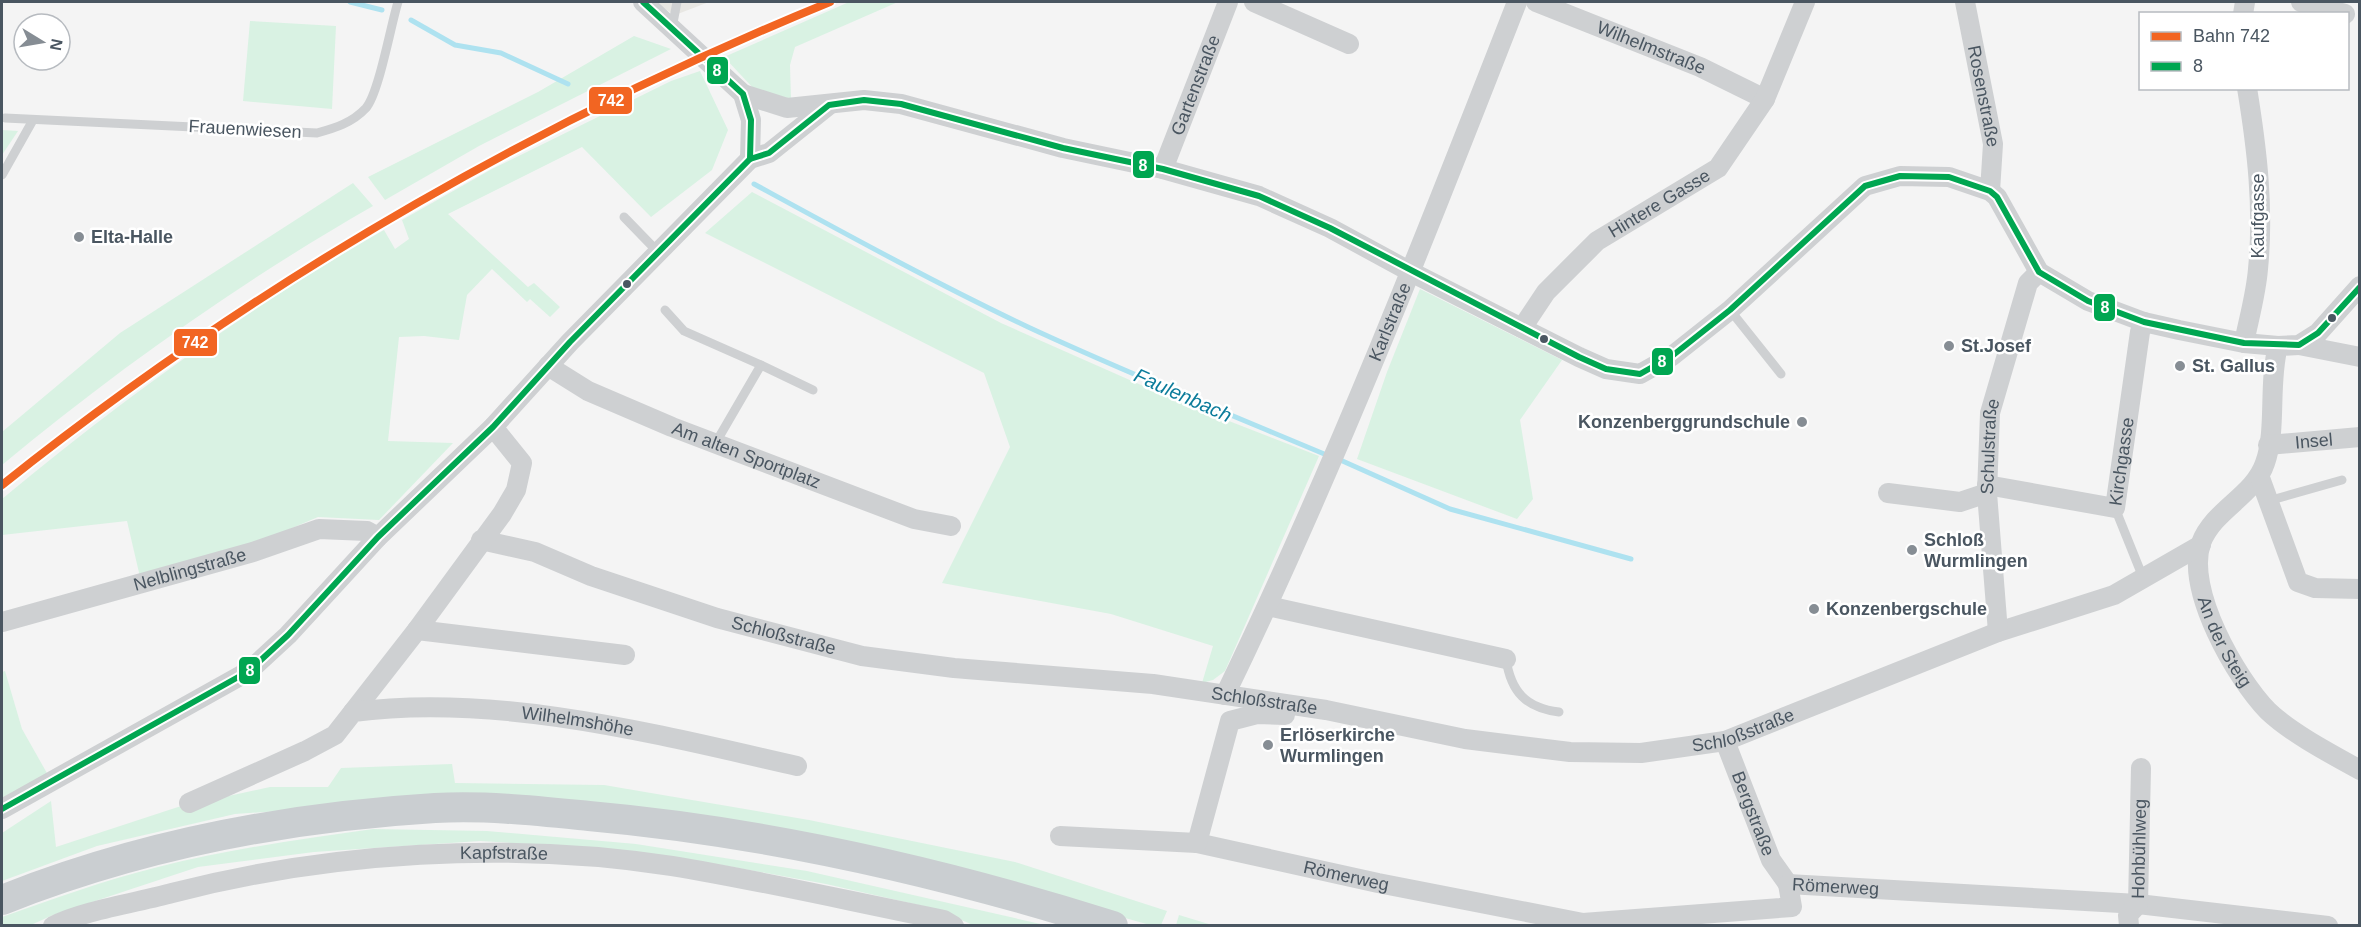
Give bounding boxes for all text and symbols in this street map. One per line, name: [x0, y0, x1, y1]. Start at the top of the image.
north arrow: [12, 12, 72, 72]
legend: [2139, 12, 2349, 90]
street label: Wilhelmstraße: [1594, 17, 1709, 78]
text: Bahn 742: [2193, 26, 2270, 46]
street label: Gartenstraße: [1167, 32, 1224, 138]
text: N: [47, 37, 66, 52]
street label: Rosenstraße: [1964, 44, 2003, 149]
line badge: 8: [706, 56, 729, 85]
text: 8: [2193, 56, 2203, 76]
text: 8: [713, 62, 722, 79]
line badge: 742: [588, 86, 633, 115]
text: 742: [598, 92, 624, 109]
street label: Frauenwiesen: [188, 116, 302, 142]
line badge: 8: [1132, 150, 1155, 179]
text: 8: [1139, 157, 1148, 174]
street label: Hintere Gasse: [1605, 165, 1714, 242]
street label: Kaufgasse: [2248, 173, 2268, 259]
place label: Elta-Halle: [91, 227, 173, 247]
marker: Elta-Halle: [72, 230, 86, 244]
unlabelled marker: [621, 278, 633, 290]
street label: Karlstraße: [1365, 280, 1415, 364]
line badge: 8: [2093, 293, 2116, 322]
text: 8: [2101, 299, 2110, 316]
unlabelled marker: [2326, 312, 2338, 324]
line badge: 742: [173, 328, 218, 357]
unlabelled marker: [1538, 333, 1550, 345]
text: 742: [182, 334, 208, 351]
place label: St.Josef: [1961, 336, 2032, 356]
marker: St.Josef: [1942, 339, 1956, 353]
line badge: 8: [1651, 347, 1674, 376]
text: 8: [1658, 353, 1667, 370]
place label: St. Gallus: [2192, 356, 2275, 376]
marker: St. Gallus: [2173, 359, 2187, 373]
water label: Faulenbach: [1131, 364, 1235, 426]
street label: Schulstraße: [1977, 396, 2004, 495]
place label: Konzenberggrundschule: [1578, 412, 1790, 432]
marker: Konzenberggrundschule: [1795, 415, 1809, 429]
street label: Kirchgasse: [2105, 416, 2138, 507]
street label: Am alten Sportplatz: [669, 418, 823, 493]
street label: Insel: [2294, 429, 2334, 453]
place label: Schloß Wurmlingen: [1924, 530, 2028, 571]
marker: Schloß Wurmlingen: [1905, 543, 1919, 557]
street label: Nelblingstraße: [131, 544, 248, 595]
street label: An der Steig: [2194, 594, 2256, 691]
place label: Konzenbergschule: [1826, 599, 1987, 619]
marker: Konzenbergschule: [1807, 602, 1821, 616]
street label: Schloßstraße: [729, 612, 838, 659]
line badge: 8: [238, 656, 261, 685]
text: 8: [246, 662, 255, 679]
street label: Schloßstraße: [1210, 683, 1319, 719]
street label: Wilhelmshöhe: [521, 703, 635, 740]
street label: Schloßstraße: [1690, 704, 1797, 756]
place label: Erlöserkirche Wurmlingen: [1280, 725, 1395, 766]
marker: Erlöserkirche Wurmlingen: [1261, 738, 1275, 752]
street label: Bergstraße: [1728, 769, 1779, 859]
street label: Hohbühlweg: [2128, 799, 2150, 899]
street label: Kapfstraße: [460, 843, 548, 864]
street label: Römerweg: [1302, 857, 1391, 895]
street label: Römerweg: [1792, 874, 1880, 899]

